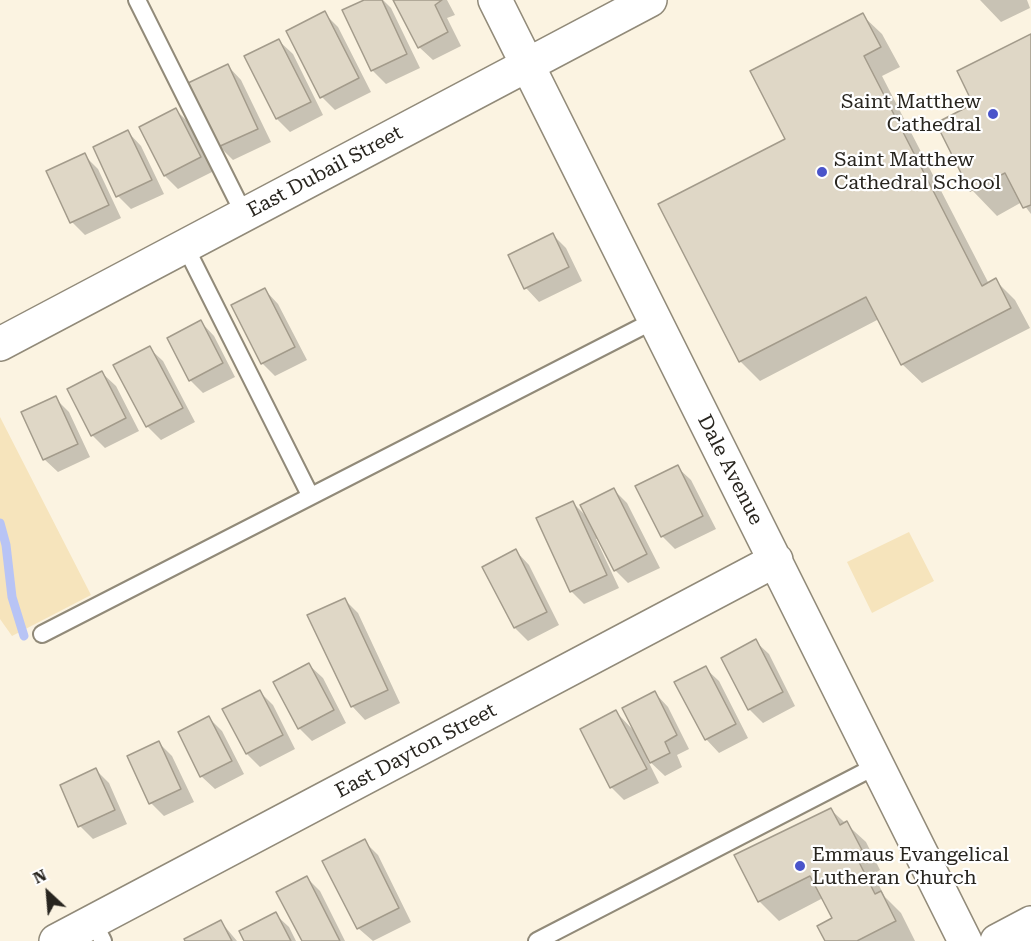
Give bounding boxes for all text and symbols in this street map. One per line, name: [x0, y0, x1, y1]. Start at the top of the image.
place label: Saint Matthew Cathedral: [841, 90, 981, 137]
marker: Saint Matthew Cathedral: [986, 107, 1000, 121]
street label: East Dubail Street: [243, 121, 407, 223]
place label: Saint Matthew Cathedral School: [834, 148, 1001, 195]
marker: Saint Matthew Cathedral School: [815, 165, 829, 179]
street label: Dale Avenue: [692, 411, 768, 529]
street label: East Dayton Street: [331, 698, 501, 804]
place label: Emmaus Evangelical Lutheran Church: [812, 843, 1009, 890]
marker: Emmaus Evangelical Lutheran Church: [793, 859, 807, 873]
north arrow: [18, 863, 78, 923]
text: N: [30, 865, 50, 888]

